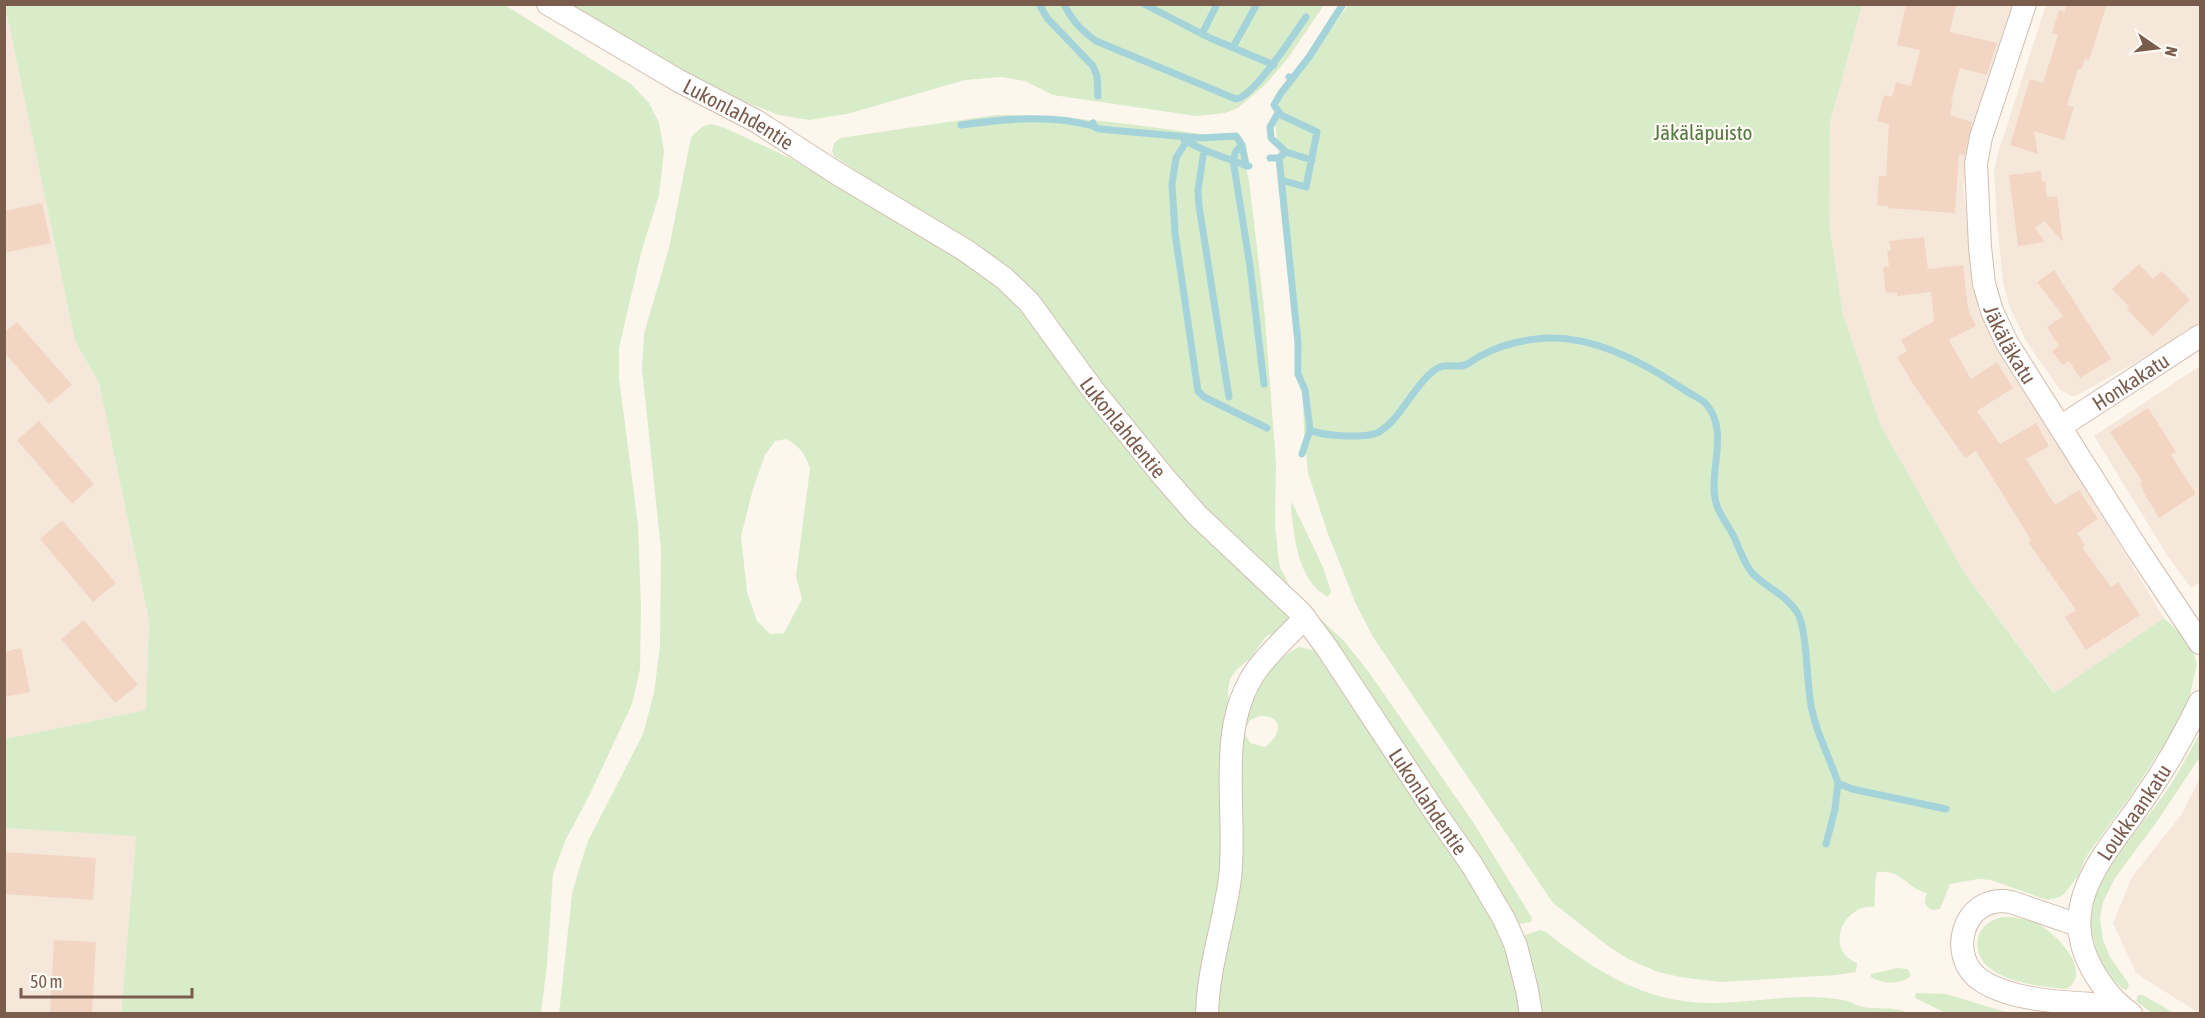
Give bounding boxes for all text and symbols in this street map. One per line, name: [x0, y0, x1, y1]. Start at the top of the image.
north arrow: [2127, 18, 2187, 78]
text: N: [2162, 45, 2181, 58]
street label: Lukonlahdentie: [679, 73, 798, 154]
park label: Jäkäläpuisto: [1654, 120, 1752, 144]
street label: Jäkäläkatu: [1979, 303, 2042, 388]
street label: Honkakatu: [2088, 348, 2173, 415]
street label: Lukonlahdentie: [1075, 372, 1171, 483]
street label: Lukonlahdentie: [1384, 744, 1473, 859]
street label: Loukkaankatu: [2092, 760, 2175, 864]
scale bar: [21, 961, 192, 999]
text: 50 m: [30, 971, 62, 992]

